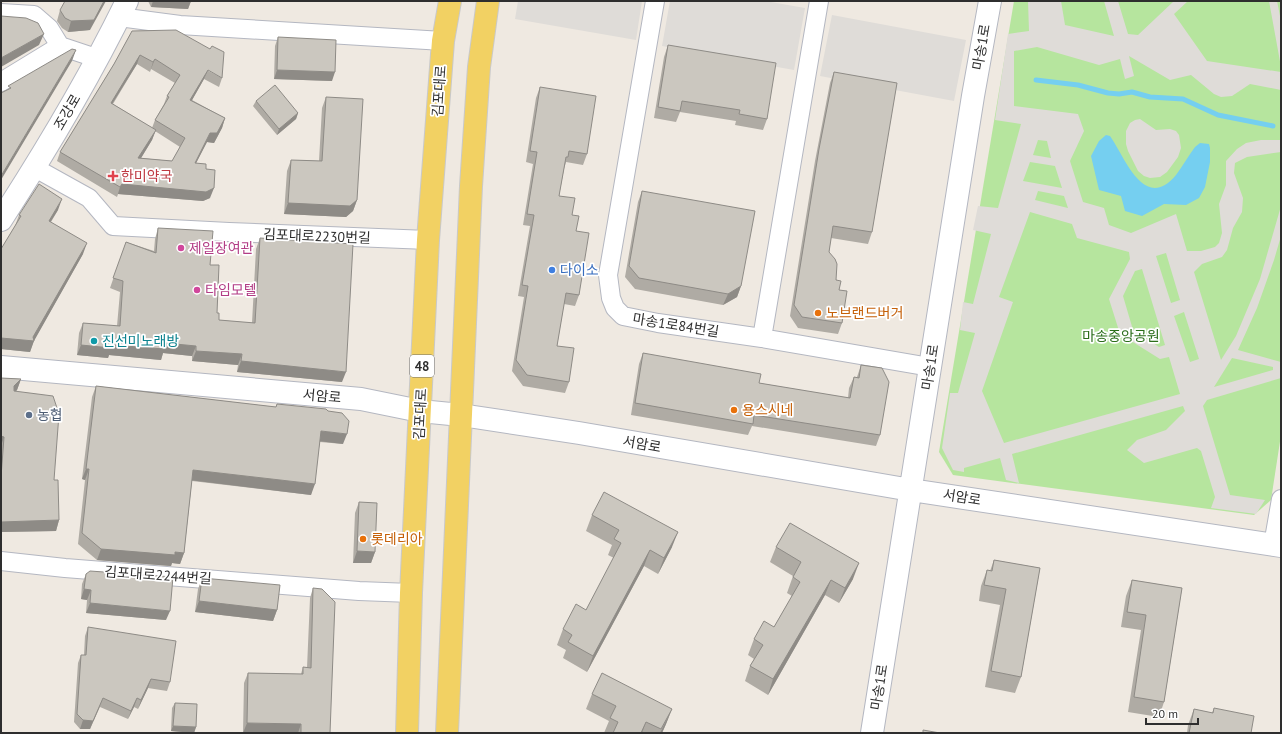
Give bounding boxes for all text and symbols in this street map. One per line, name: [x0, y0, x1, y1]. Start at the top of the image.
street label: 마송1로: [968, 23, 994, 71]
street label: 김포대로: [428, 65, 450, 117]
street label: 조강로: [50, 91, 85, 133]
place label: 한미약국: [121, 167, 173, 185]
marker: 한미약국: [108, 171, 118, 181]
street label: 김포대로2230번길: [263, 225, 371, 247]
place label: 제일장여관: [189, 239, 254, 257]
marker: 제일장여관: [176, 243, 186, 253]
place label: 다이소: [560, 261, 599, 279]
marker: 다이소: [547, 265, 557, 275]
place label: 타임모텔: [205, 281, 257, 299]
marker: 타임모텔: [192, 285, 202, 295]
place label: 노브랜드버거: [826, 304, 903, 322]
marker: 노브랜드버거: [813, 308, 823, 318]
street label: 마송1로84번길: [631, 309, 721, 341]
park label: 마송중앙공원: [1082, 327, 1160, 345]
place label: 진선미노래방: [102, 332, 179, 350]
marker: 진선미노래방: [89, 336, 99, 346]
street label: 마송1로: [917, 343, 943, 391]
road number: 48: [410, 355, 434, 377]
street label: 서암로: [302, 385, 342, 407]
street label: 김포대로: [410, 388, 430, 440]
place label: 용스시네: [742, 401, 794, 419]
marker: 용스시네: [729, 405, 739, 415]
place label: 농협: [37, 406, 63, 424]
marker: 농협: [24, 410, 34, 420]
street label: 서암로: [621, 432, 663, 456]
street label: 서암로: [942, 485, 983, 509]
place label: 롯데리아: [371, 530, 423, 548]
marker: 롯데리아: [358, 534, 368, 544]
street label: 김포대로2244번길: [104, 562, 212, 588]
street label: 마송1로: [866, 663, 892, 711]
scale bar: [1146, 700, 1198, 726]
text: 20 m: [1152, 706, 1178, 721]

